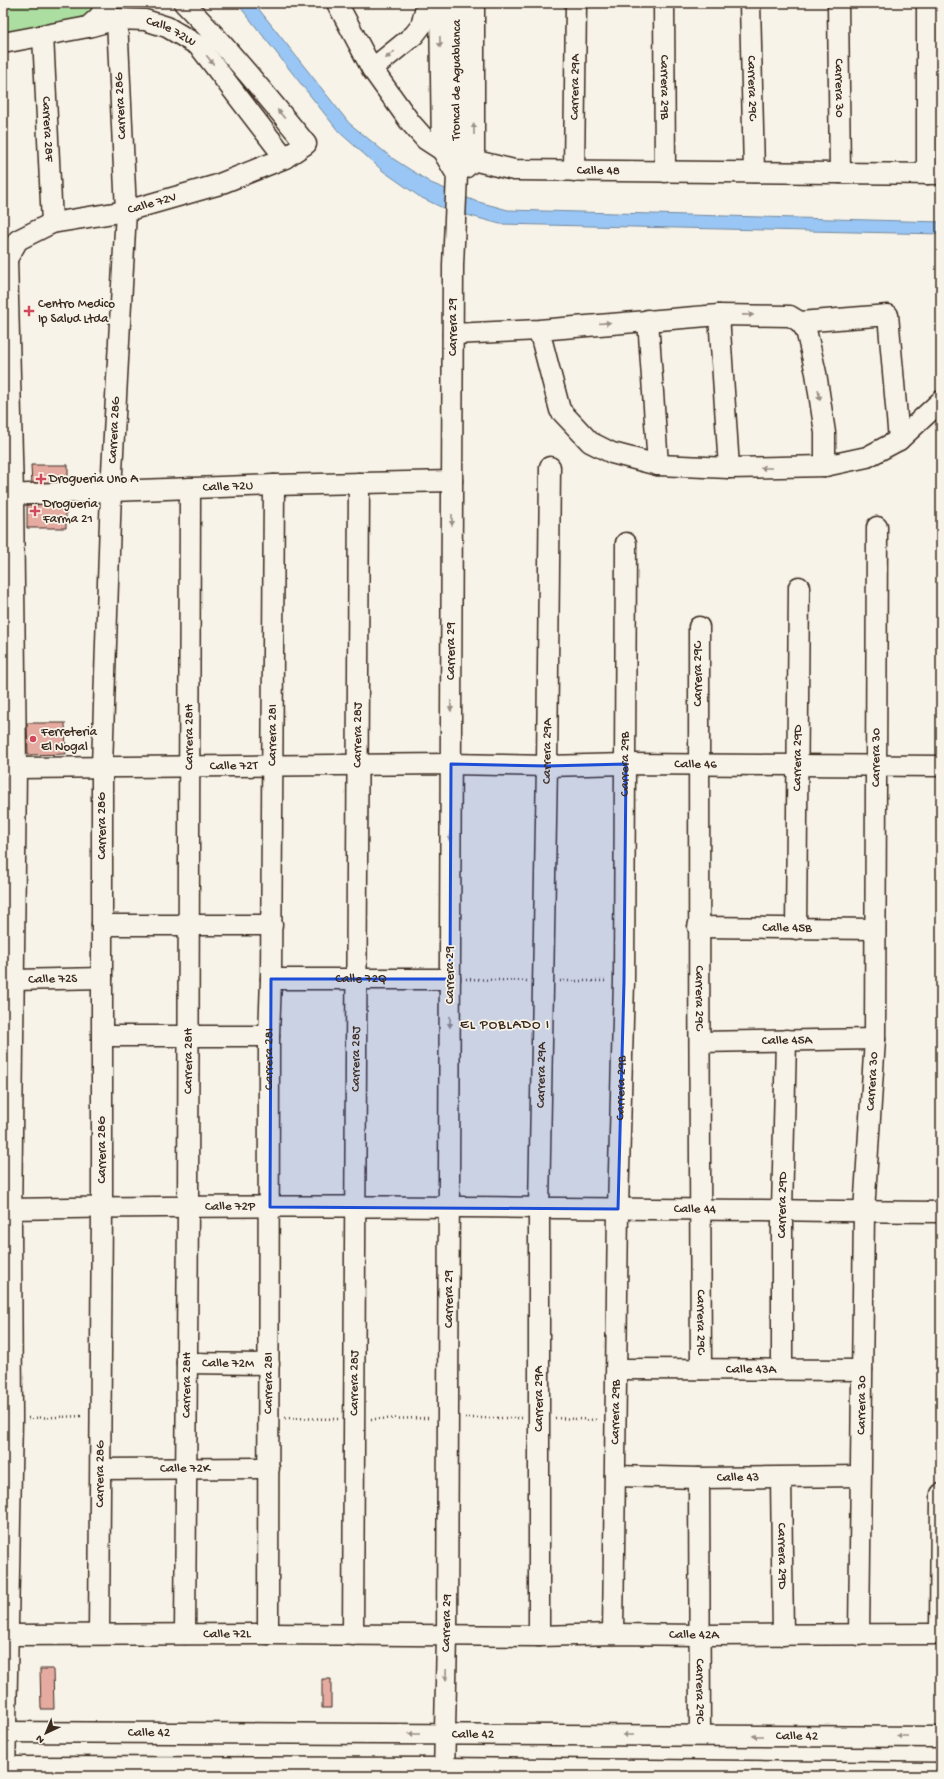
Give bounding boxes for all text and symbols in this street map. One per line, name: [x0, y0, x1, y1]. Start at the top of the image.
street label: Calle 72W: [144, 13, 199, 50]
street label: Troncal de Aguablanca: [449, 19, 464, 141]
one-way arrow: [437, 36, 443, 49]
one-way arrow: [384, 51, 395, 59]
street label: Carrera 29A: [567, 53, 583, 120]
one-way arrow: [206, 55, 215, 66]
street label: Carrera 29B: [657, 55, 672, 120]
street label: Carrera 29C: [744, 55, 760, 122]
street label: Carrera 30: [831, 58, 847, 118]
street label: Carrera 28G: [112, 71, 130, 140]
street label: Carrera 28F: [38, 96, 57, 163]
one-way arrow: [277, 109, 286, 120]
one-way arrow: [471, 122, 477, 135]
street label: Calle 48: [577, 163, 620, 178]
street label: Calle 72V: [126, 189, 178, 218]
place label: Centro Medico Ip Salud Ltda: [38, 297, 115, 327]
street label: Carrera 29: [446, 298, 461, 356]
marker: Centro Medico Ip Salud Ltda: [23, 305, 35, 317]
one-way arrow: [742, 312, 755, 318]
one-way arrow: [599, 320, 611, 327]
one-way arrow: [816, 389, 822, 401]
street label: Carrera 28G: [105, 396, 124, 464]
one-way arrow: [759, 465, 772, 471]
place label: Drogueria Uno A: [48, 472, 139, 487]
marker: Drogueria Uno A: [36, 474, 46, 484]
street label: Calle 72U: [202, 478, 254, 495]
place label: Drogueria Farma 21: [42, 497, 98, 527]
marker: Drogueria Farma 21: [30, 506, 40, 516]
one-way arrow: [449, 514, 455, 527]
street label: Carrera 29: [444, 622, 459, 680]
street label: Carrera 29C: [691, 641, 706, 707]
one-way arrow: [448, 700, 454, 713]
street label: Carrera 28J: [350, 701, 365, 768]
street label: Carrera 28H: [182, 703, 197, 770]
street label: Carrera 28I: [265, 704, 280, 766]
street label: Carrera 29A: [539, 717, 555, 784]
street label: Carrera 29D: [790, 724, 805, 791]
place label: Ferreteria El Nogal: [40, 725, 98, 755]
street label: Carrera 30: [868, 727, 884, 787]
street label: Carrera 29B: [617, 731, 633, 796]
marker: Ferreteria El Nogal: [28, 734, 38, 744]
street label: Calle 46: [674, 757, 717, 772]
street label: Calle 72T: [210, 758, 259, 774]
street label: Carrera 28G: [95, 792, 110, 859]
one-way arrow: [447, 830, 453, 843]
street label: Calle 45B: [762, 920, 812, 936]
street label: Carrera 29: [443, 946, 458, 1004]
street label: Carrera 29C: [692, 965, 707, 1032]
street label: Calle 72S: [28, 971, 78, 987]
street label: Calle 72Q: [335, 972, 387, 987]
one-way arrow: [447, 1016, 453, 1029]
district label: EL POBLADO I: [460, 1017, 550, 1034]
street label: Carrera 28J: [348, 1025, 364, 1092]
street label: Carrera 28H: [181, 1027, 196, 1094]
street label: Carrera 28I: [261, 1028, 277, 1090]
street label: Calle 45A: [762, 1033, 814, 1048]
street label: Carrera 29A: [533, 1041, 550, 1108]
street label: Carrera 30: [863, 1051, 882, 1111]
street label: Carrera 29B: [613, 1055, 630, 1121]
street label: Carrera 28G: [95, 1116, 110, 1183]
street label: Carrera 29D: [775, 1171, 790, 1238]
street label: Calle 72P: [205, 1199, 256, 1214]
street label: Calle 44: [674, 1202, 716, 1217]
street label: Carrera 29: [442, 1270, 457, 1328]
street label: Carrera 29C: [693, 1290, 708, 1356]
street label: Carrera 28J: [347, 1349, 362, 1416]
street label: Carrera 28H: [179, 1351, 194, 1418]
street label: Carrera 28I: [261, 1352, 276, 1414]
street label: Calle 72M: [202, 1356, 255, 1371]
street label: Calle 43A: [726, 1362, 778, 1377]
street label: Carrera 29A: [532, 1365, 547, 1432]
street label: Carrera 30: [854, 1375, 870, 1435]
street label: Carrera 29B: [608, 1379, 623, 1444]
street label: Carrera 28G: [92, 1440, 108, 1507]
street label: Calle 72K: [160, 1461, 212, 1476]
street label: Calle 43: [717, 1470, 760, 1485]
street label: Carrera 29D: [774, 1523, 790, 1590]
street label: Carrera 29: [439, 1593, 455, 1652]
street label: Calle 72L: [203, 1627, 252, 1642]
street label: Calle 42A: [669, 1627, 720, 1643]
street label: Carrera 29C: [692, 1658, 707, 1725]
one-way arrow: [443, 1669, 449, 1682]
north arrow: [26, 1713, 66, 1753]
street label: Calle 42: [128, 1725, 171, 1740]
street label: Calle 42: [452, 1727, 495, 1742]
street label: Calle 42: [776, 1729, 819, 1744]
one-way arrow: [407, 1731, 420, 1737]
text: N: [34, 1732, 47, 1746]
one-way arrow: [621, 1732, 634, 1738]
one-way arrow: [751, 1733, 764, 1739]
one-way arrow: [895, 1733, 908, 1739]

